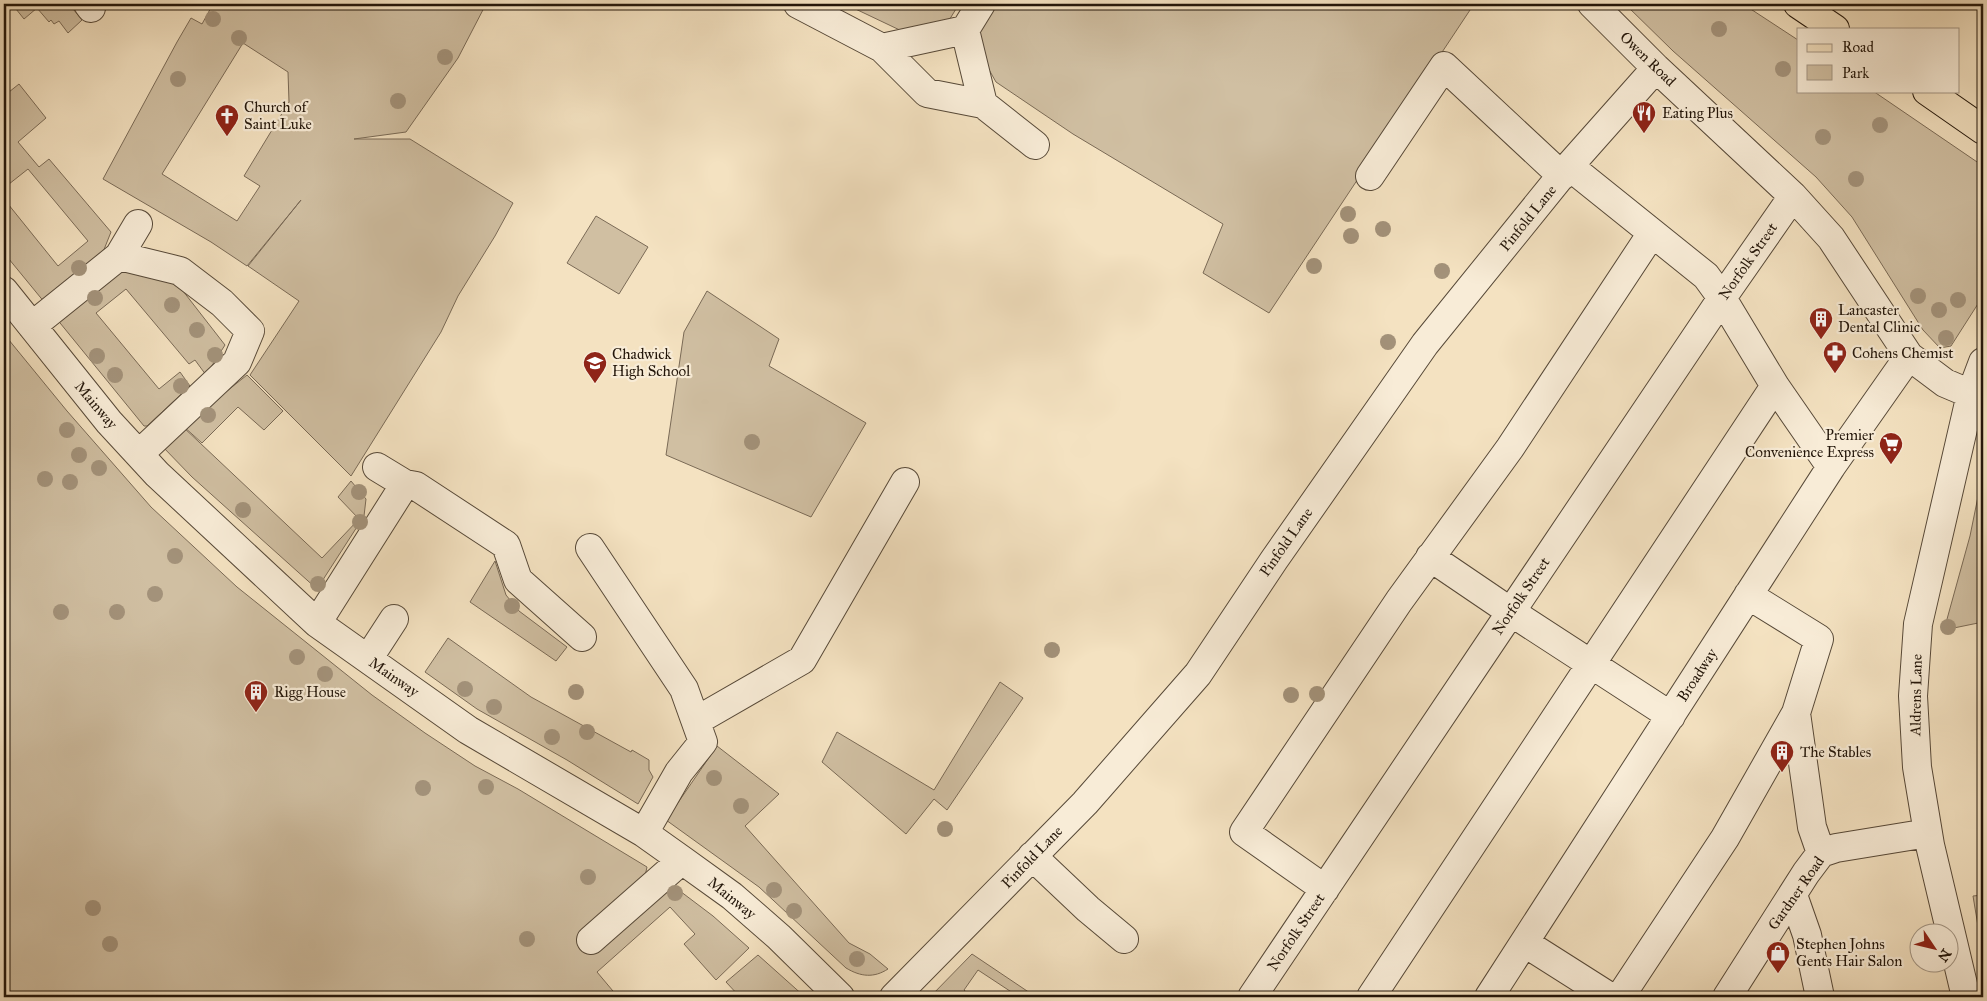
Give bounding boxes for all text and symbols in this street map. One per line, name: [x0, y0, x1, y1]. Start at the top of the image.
street label: Owen Road: [1616, 28, 1680, 90]
legend: [1797, 28, 1960, 92]
text: Road: [1842, 38, 1874, 56]
text: Park: [1842, 64, 1869, 82]
place label: Church of Saint Luke: [244, 98, 312, 133]
restaurant icon: Eating Plus: [1631, 100, 1657, 134]
church icon: Church of Saint Luke: [214, 103, 240, 137]
place label: Eating Plus: [1662, 104, 1733, 122]
street label: Pinfold Lane: [1496, 181, 1560, 255]
street label: Norfolk Street: [1715, 219, 1782, 303]
place label: Lancaster Dental Clinic: [1838, 301, 1920, 336]
building icon: Lancaster Dental Clinic: [1808, 306, 1834, 340]
pharmacy icon: Cohens Chemist: [1822, 340, 1848, 374]
place label: Cohens Chemist: [1852, 344, 1954, 362]
place label: Chadwick High School: [612, 345, 691, 380]
school or university icon: Chadwick High School: [582, 350, 608, 384]
street label: Mainway: [71, 377, 122, 433]
place label: Premier Convenience Express: [1745, 426, 1874, 461]
supermarket icon: Premier Convenience Express: [1878, 431, 1904, 465]
street label: Pinfold Lane: [1256, 504, 1316, 580]
street label: Norfolk Street: [1488, 553, 1554, 638]
street label: Broadway: [1673, 644, 1721, 705]
street label: Mainway: [366, 653, 423, 701]
street label: Aldrens Lane: [1906, 654, 1926, 737]
building icon: Rigg House: [243, 679, 269, 713]
place label: Rigg House: [274, 683, 346, 701]
building icon: The Stables: [1769, 739, 1795, 773]
place label: The Stables: [1800, 743, 1871, 761]
street label: Pinfold Lane: [998, 822, 1066, 892]
street label: Gardner Road: [1764, 852, 1828, 933]
street label: Mainway: [704, 873, 761, 923]
street label: Norfolk Street: [1263, 889, 1329, 974]
north arrow: [1910, 924, 1960, 974]
place label: Stephen Johns Gents Hair Salon: [1796, 935, 1902, 970]
shop icon: Stephen Johns Gents Hair Salon: [1765, 940, 1791, 974]
text: N: [1934, 945, 1955, 965]

